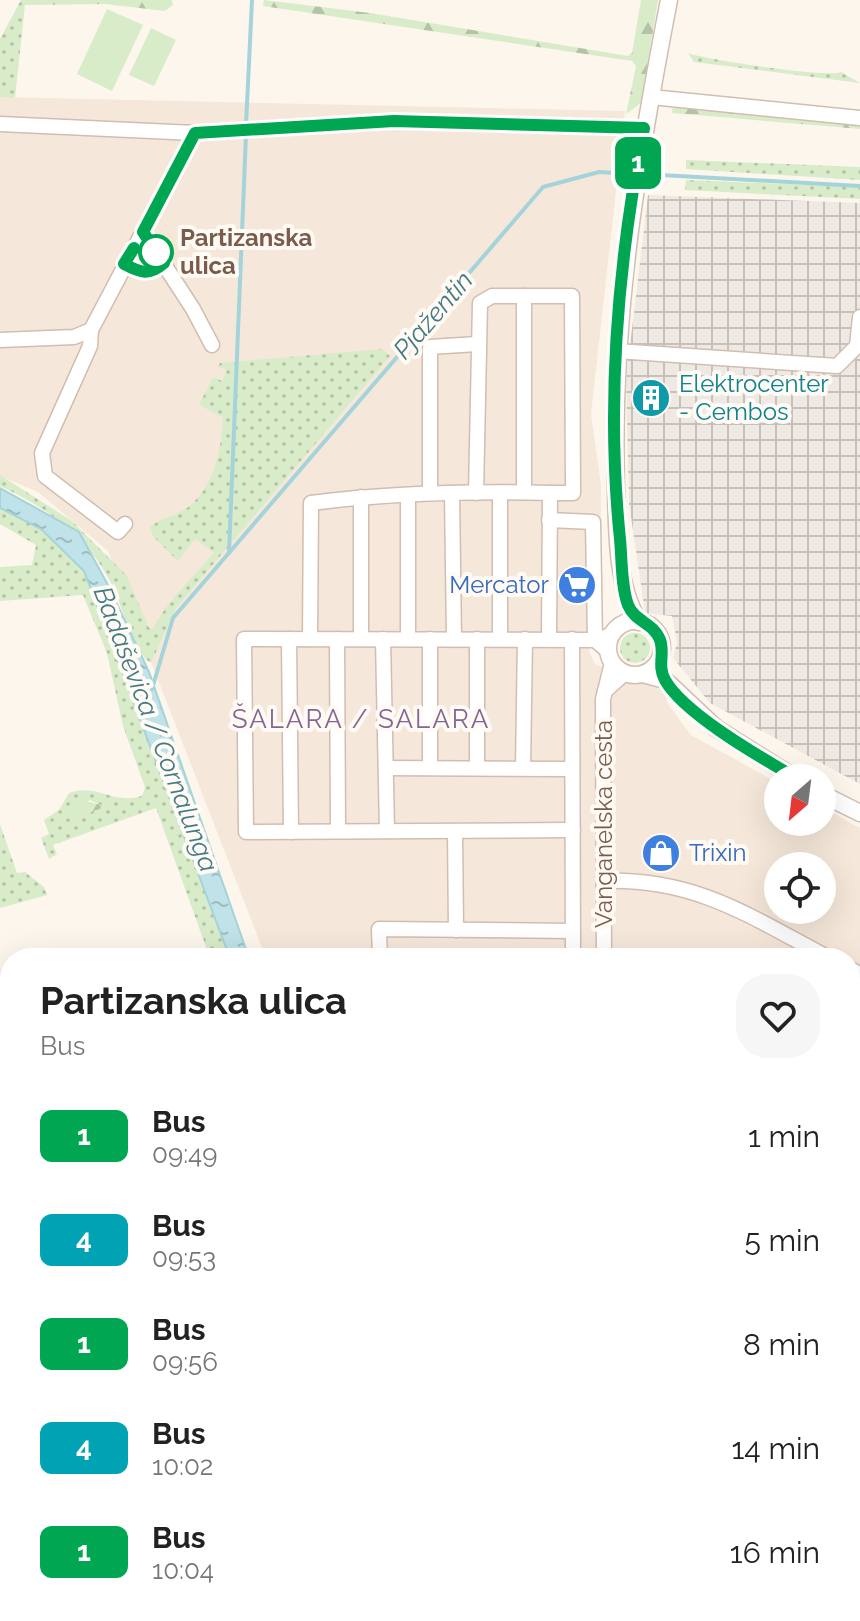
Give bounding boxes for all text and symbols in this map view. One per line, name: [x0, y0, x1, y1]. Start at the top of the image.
line badge: 1: [612, 137, 664, 189]
text: 1: [631, 146, 645, 179]
place label: Partizanska ulica: [180, 223, 312, 280]
marker: Partizanska ulica: [139, 235, 173, 269]
water label: Pjažentin: [387, 265, 479, 365]
place label: Elektrocenter - Cembos: [679, 369, 829, 426]
building icon: Elektrocenter - Cembos: [630, 377, 672, 419]
supermarket icon: Mercator: [556, 564, 598, 606]
place label: Mercator: [449, 570, 550, 599]
water label: Badaševica / Cornalunga: [88, 582, 224, 876]
district label: ŠALARA / SALARA: [232, 703, 490, 734]
street label: Vanganelska cesta: [589, 720, 618, 928]
north arrow: [764, 764, 836, 836]
map controls: [764, 764, 836, 924]
shop icon: Trixin: [640, 832, 682, 874]
place label: Trixin: [689, 838, 746, 867]
button: locate: [764, 852, 836, 924]
button: heart: [736, 974, 820, 1058]
text: Partizanska ulica: [40, 978, 347, 1023]
text: Bus: [40, 1031, 85, 1061]
text: Bus: [152, 1104, 206, 1139]
text: 1: [77, 1119, 91, 1152]
text: 1 min: [748, 1119, 820, 1154]
text: 09:49: [152, 1139, 217, 1169]
text: Bus: [152, 1208, 206, 1243]
text: 4: [76, 1223, 92, 1256]
text: 5 min: [744, 1223, 820, 1258]
text: 09:53: [152, 1243, 216, 1273]
text: Bus: [152, 1312, 206, 1347]
text: 1: [77, 1327, 91, 1360]
text: 8 min: [743, 1327, 820, 1362]
text: 09:56: [152, 1347, 218, 1377]
text: Bus: [152, 1416, 206, 1451]
text: 4: [76, 1431, 92, 1464]
text: 14 min: [732, 1431, 820, 1466]
text: 10:02: [152, 1451, 213, 1481]
text: Bus: [152, 1520, 206, 1555]
text: 1: [77, 1535, 91, 1568]
text: 16 min: [730, 1535, 820, 1570]
text: 10:04: [152, 1555, 214, 1585]

